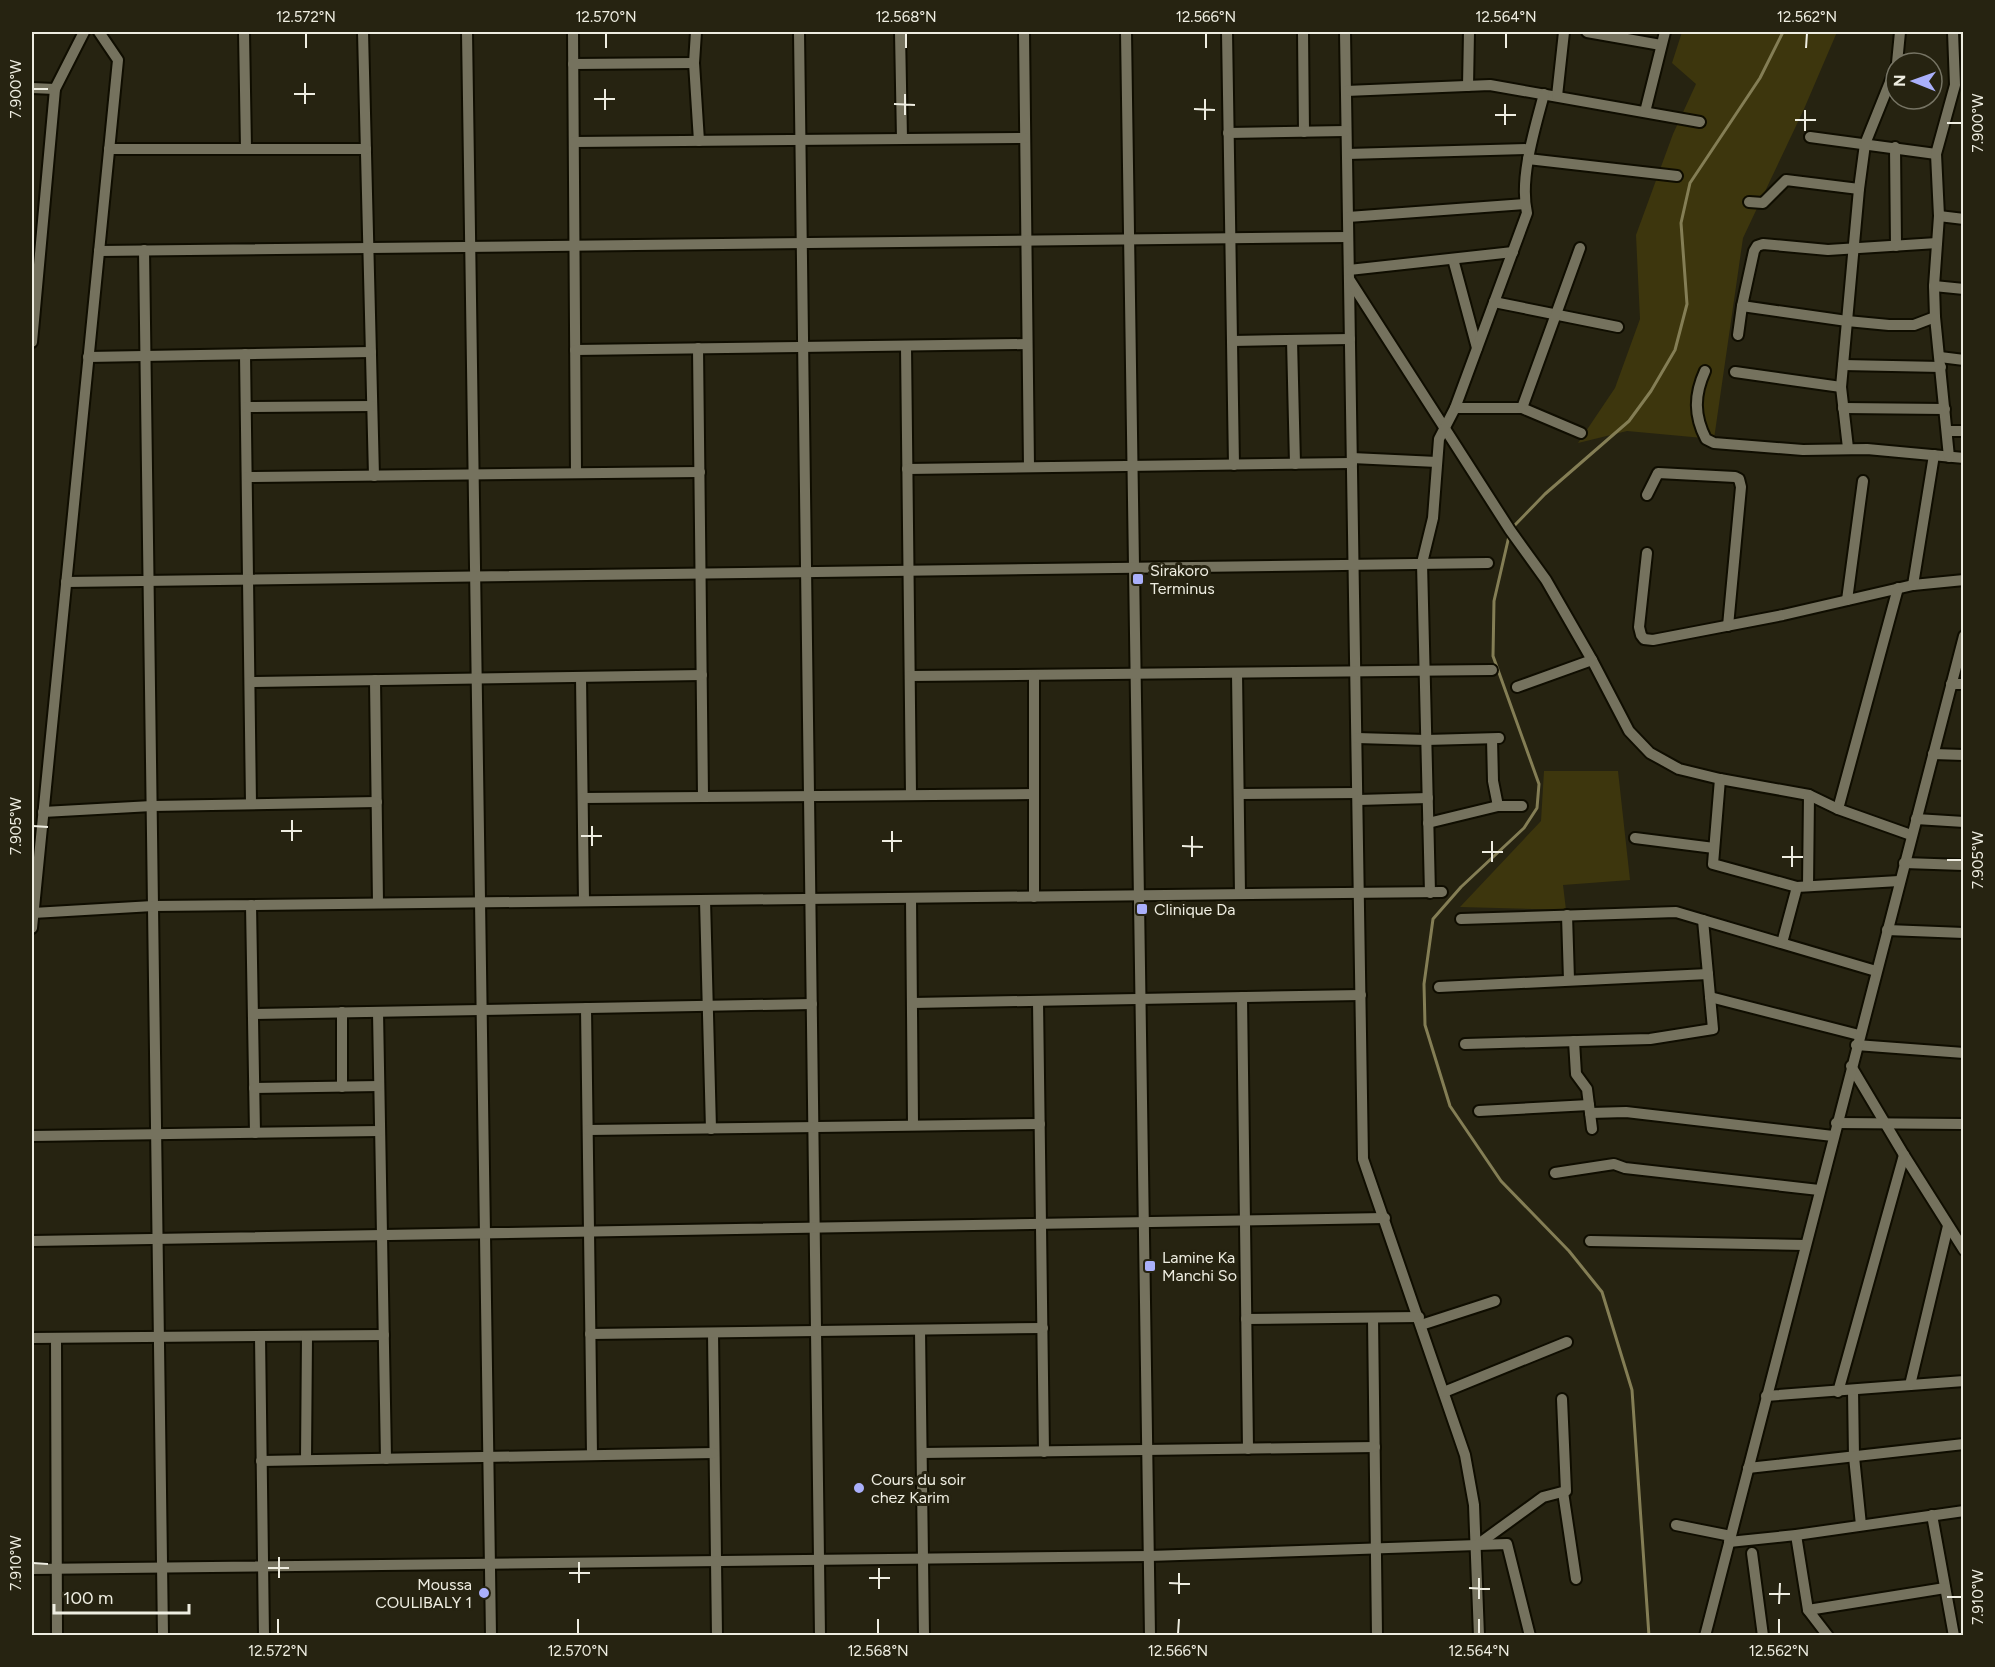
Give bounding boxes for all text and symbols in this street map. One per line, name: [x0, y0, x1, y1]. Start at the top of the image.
text: 12.572°N: [276, 8, 336, 26]
text: 12.570°N: [575, 8, 637, 26]
text: 12.568°N: [875, 8, 937, 26]
text: 12.566°N: [1176, 8, 1236, 26]
text: 12.564°N: [1475, 8, 1537, 26]
text: 12.562°N: [1777, 8, 1837, 26]
north arrow: [1884, 51, 1944, 111]
text: 7.900°W: [7, 59, 25, 118]
text: N: [1890, 74, 1909, 87]
text: 7.900°W: [1969, 93, 1987, 152]
place label: Sirakoro Terminus: [1150, 561, 1215, 598]
marker: Sirakoro Terminus: [1131, 572, 1145, 586]
text: 7.905°W: [7, 796, 25, 855]
text: 7.905°W: [1969, 830, 1987, 889]
place label: Clinique Da: [1154, 900, 1235, 919]
marker: Clinique Da: [1135, 902, 1149, 916]
place label: Lamine Ka Manchi So: [1162, 1248, 1237, 1285]
marker: Lamine Ka Manchi So: [1143, 1259, 1157, 1273]
place label: Cours du soir chez Karim: [871, 1470, 966, 1507]
marker: Cours du soir chez Karim: [852, 1481, 866, 1495]
text: 7.910°W: [7, 1535, 25, 1591]
text: 7.910°W: [1969, 1569, 1987, 1625]
place label: Moussa COULIBALY 1: [375, 1575, 472, 1612]
scale bar: [54, 1577, 189, 1615]
marker: Moussa COULIBALY 1: [477, 1586, 491, 1600]
text: 100 m: [63, 1587, 113, 1609]
text: 12.572°N: [248, 1642, 308, 1660]
text: 12.570°N: [547, 1642, 609, 1660]
text: 12.568°N: [847, 1642, 909, 1660]
text: 12.566°N: [1148, 1642, 1208, 1660]
text: 12.564°N: [1448, 1642, 1510, 1660]
text: 12.562°N: [1749, 1642, 1809, 1660]

